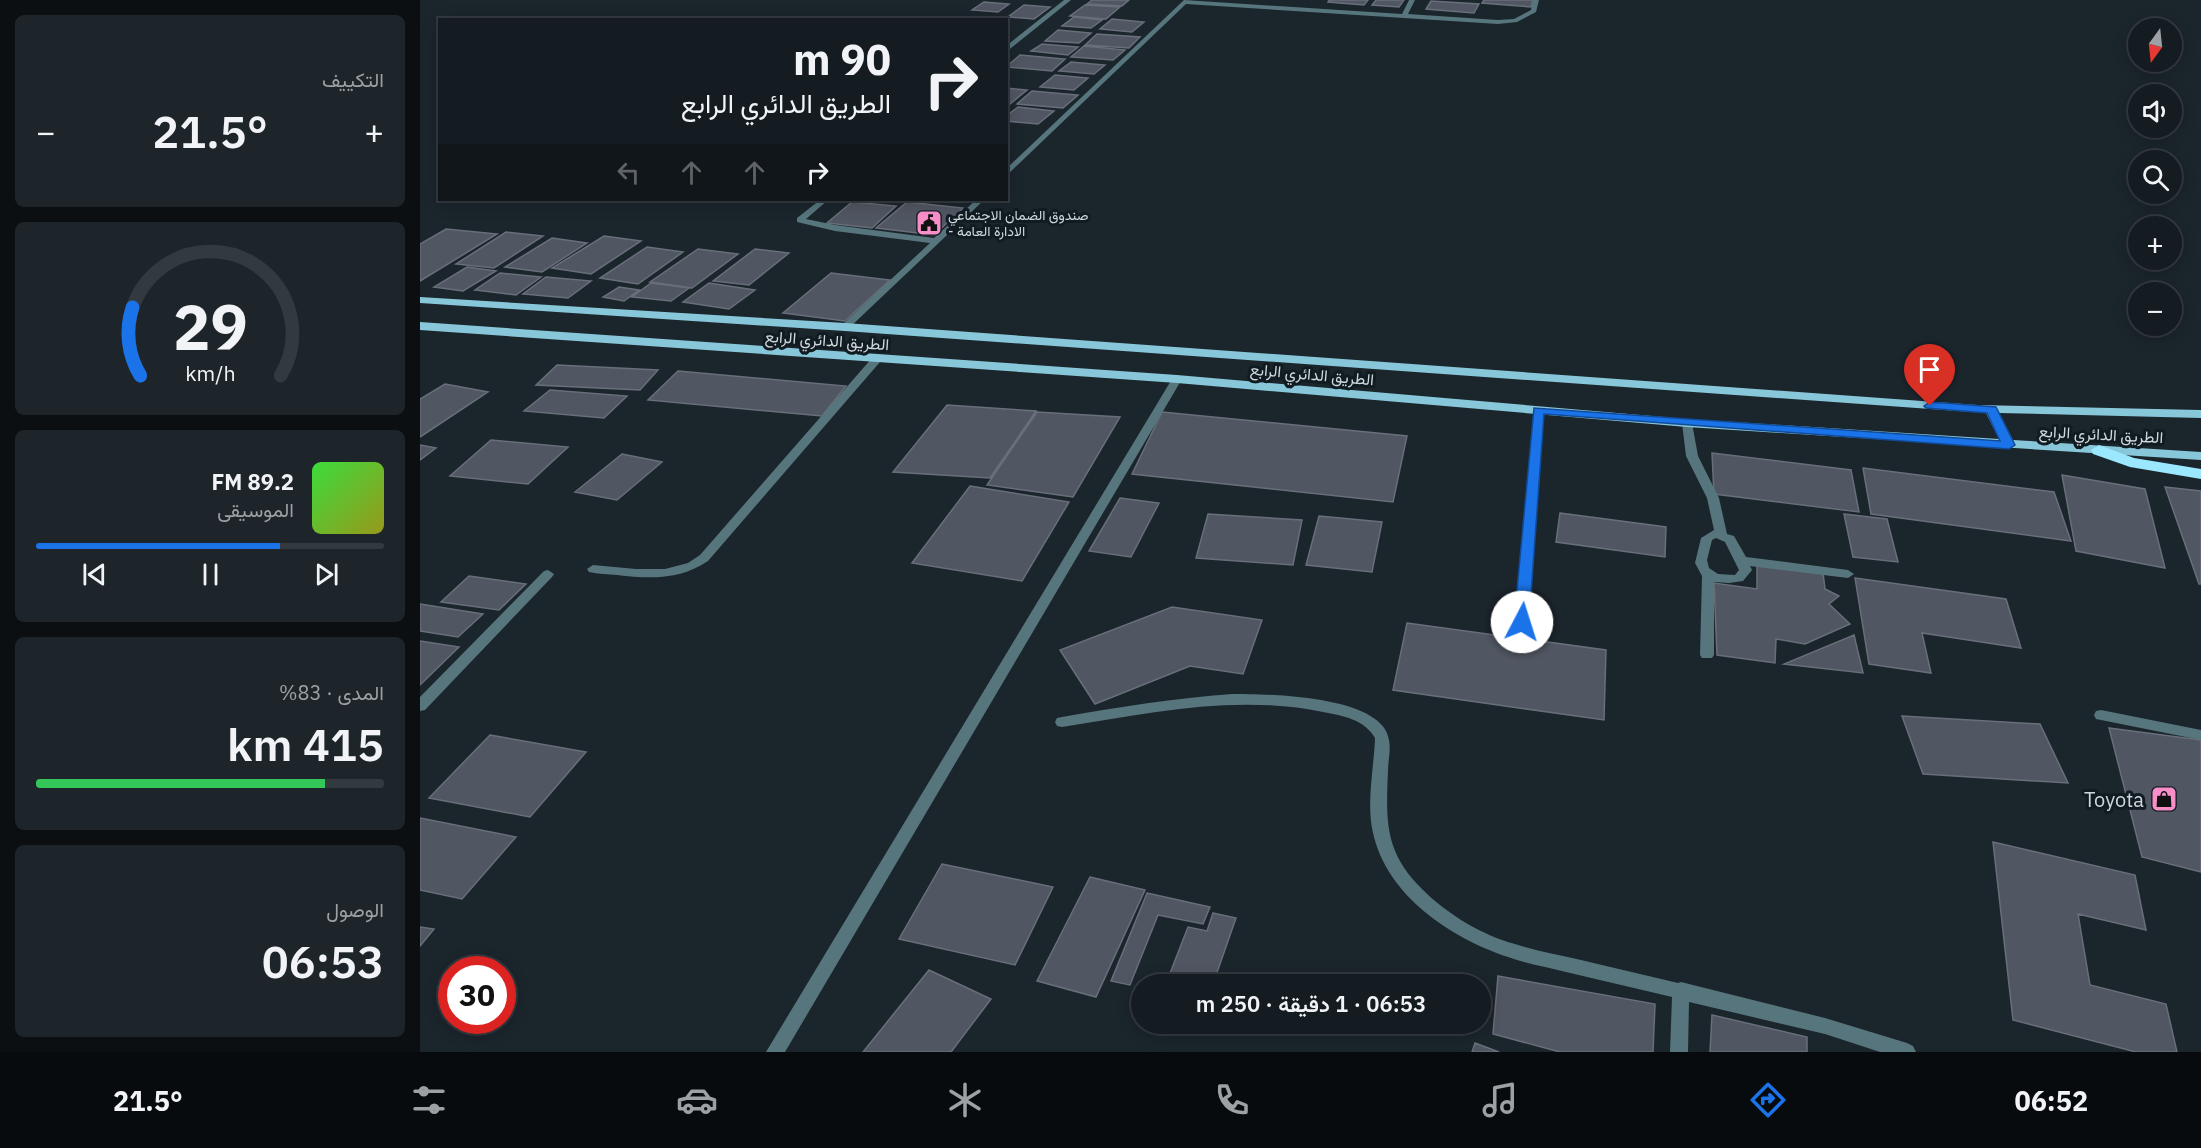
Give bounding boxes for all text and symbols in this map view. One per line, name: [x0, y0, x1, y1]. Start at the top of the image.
north arrow: [2128, 18, 2182, 72]
map controls: [2128, 18, 2182, 336]
text: 90 m: [793, 32, 891, 87]
icon: right: [912, 42, 990, 120]
text: التكييف: [322, 66, 384, 93]
button: sound: [2128, 84, 2182, 138]
text: الطريق الدائري الرابع: [681, 85, 891, 120]
text: 21.5°: [152, 102, 268, 160]
text: −: [36, 110, 56, 153]
text: +: [364, 110, 384, 153]
button: search: [2128, 150, 2182, 204]
icon: left: [612, 156, 645, 189]
icon: ahead: [675, 156, 708, 189]
icon: ahead: [738, 156, 771, 189]
icon: right: [801, 156, 834, 189]
place label: صندوق الضمان الاجتماعي - الادارة العامة: [948, 206, 1089, 240]
public building icon: صندوق الضمان الاجتماعي - الادارة العامة: [914, 208, 944, 238]
button: +: [2128, 216, 2182, 270]
button: −: [2128, 282, 2182, 336]
text: 29: [173, 286, 247, 367]
street label: الطريق الدائري الرابع: [764, 326, 890, 358]
pin: [1904, 344, 1955, 406]
icon: arrive: [1913, 353, 1946, 386]
text: km/h: [185, 359, 235, 387]
street label: الطريق الدائري الرابع: [1249, 359, 1375, 393]
street label: الطريق الدائري الرابع: [2038, 421, 2164, 451]
text: 89.2 FM: [211, 467, 294, 496]
text: الموسيقى: [217, 496, 294, 523]
icon: previous: [78, 558, 111, 591]
icon: pause: [194, 558, 227, 591]
icon: next: [310, 558, 343, 591]
position arrow: [1490, 590, 1554, 654]
text: المدى · 83%: [279, 679, 384, 706]
text: 415 km: [227, 715, 384, 773]
shop icon: Toyota: [2149, 784, 2179, 814]
place label: Toyota: [2084, 786, 2144, 813]
text: الوصول: [326, 896, 384, 923]
text: 06:53: [262, 932, 384, 990]
speed limit sign: 30: [438, 956, 516, 1034]
text: 06:53 · 1 دقيقة · 250 m: [1196, 989, 1426, 1018]
icon: filters: [408, 1079, 450, 1121]
icon: car: [676, 1079, 718, 1121]
icon: climate: [944, 1079, 986, 1121]
icon: phone: [1211, 1079, 1253, 1121]
icon: music: [1479, 1079, 1521, 1121]
icon: directions: [1747, 1079, 1789, 1121]
text: 21.5°: [113, 1083, 183, 1118]
text: 06:52: [2014, 1083, 2088, 1118]

